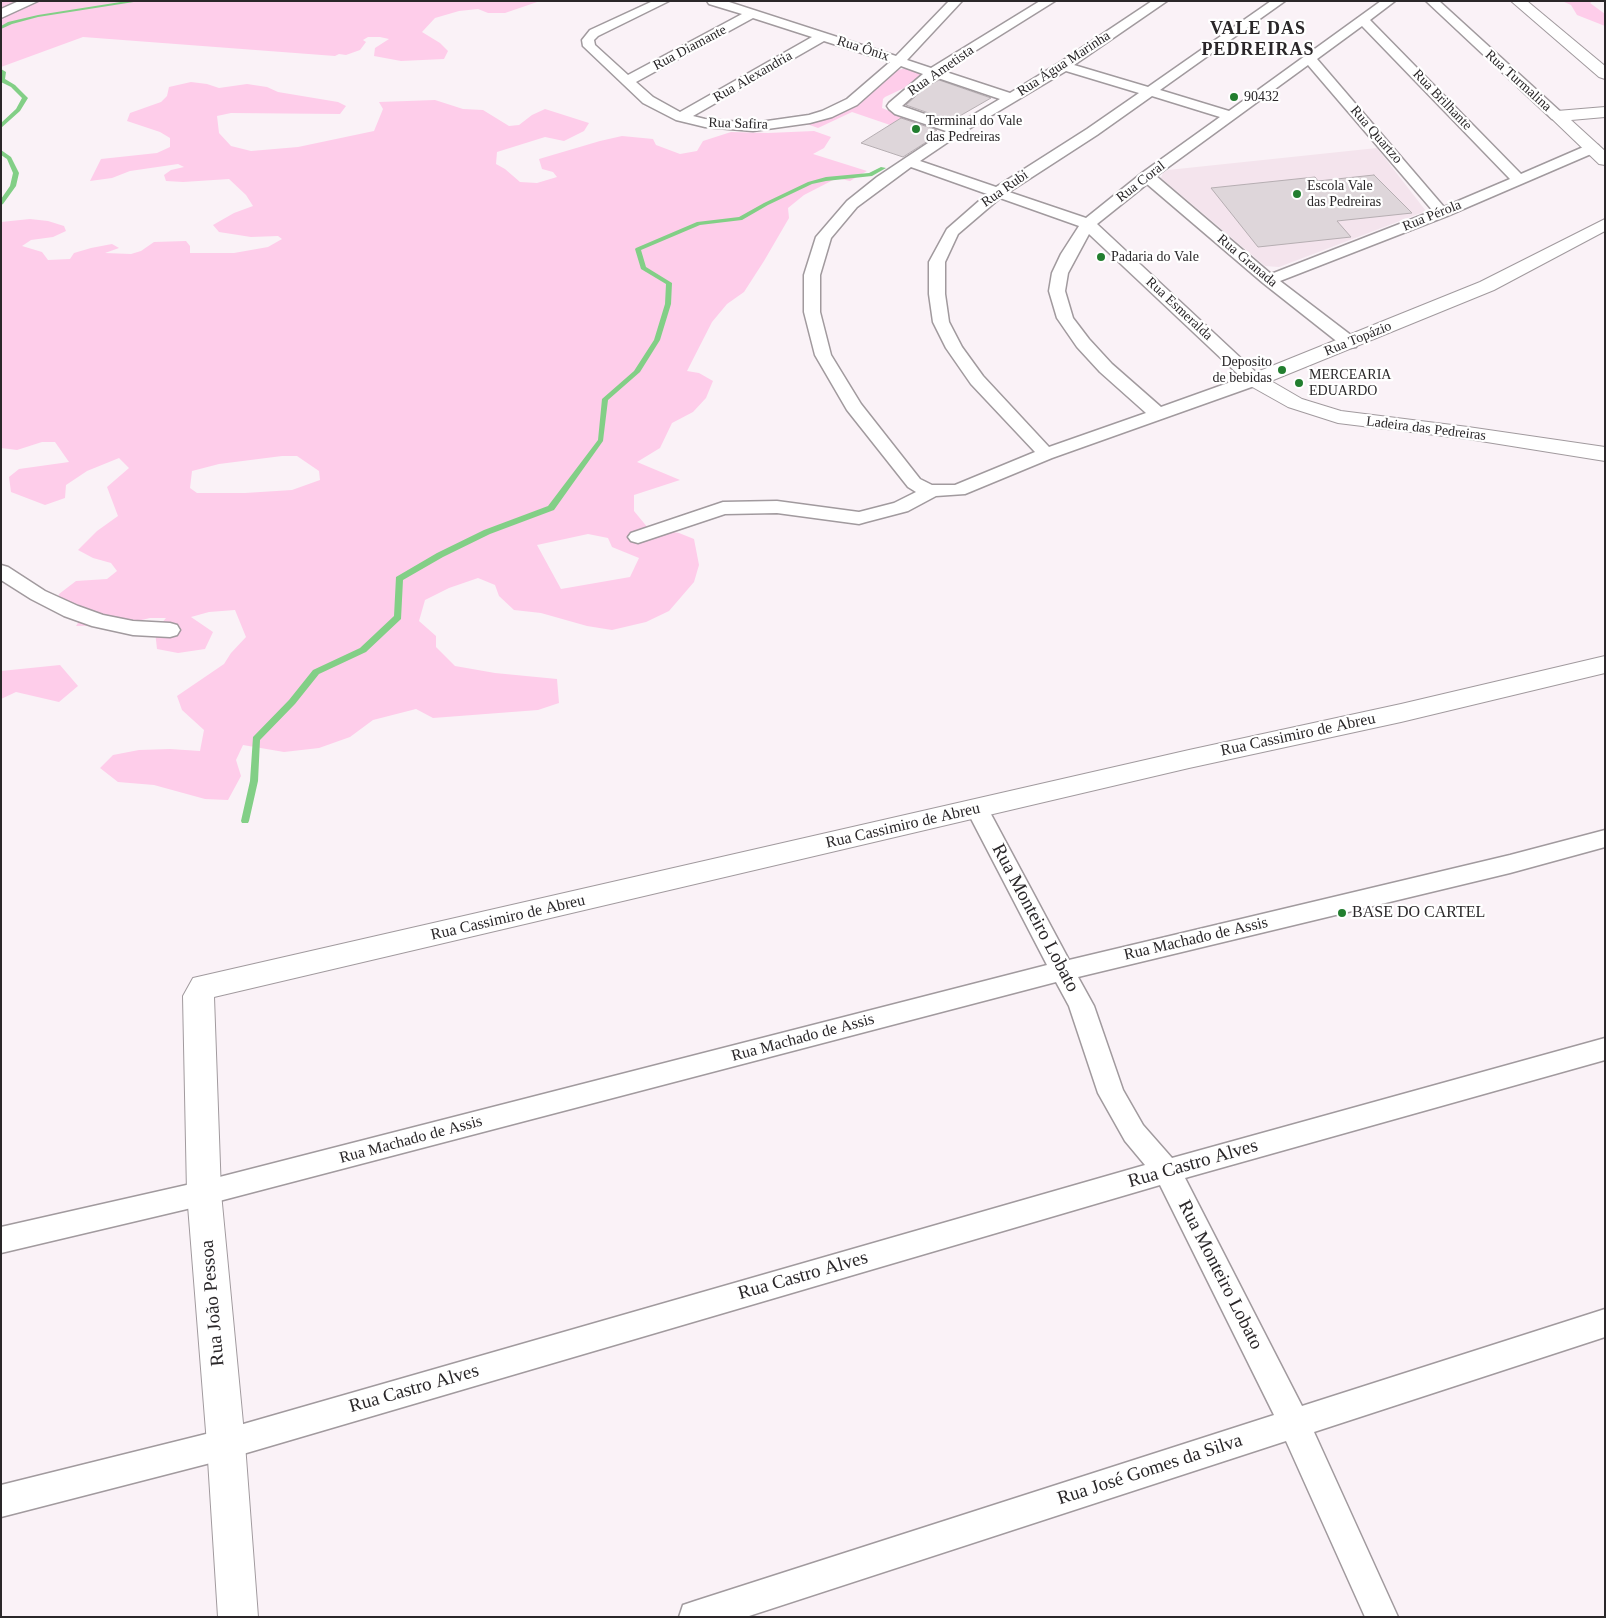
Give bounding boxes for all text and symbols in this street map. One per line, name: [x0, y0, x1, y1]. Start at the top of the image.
district label: VALE DAS PEDREIRAS: [1200, 18, 1316, 60]
street label: Rua Diamante: [651, 22, 729, 74]
street label: Rua Água Marinha: [1014, 28, 1114, 100]
street label: Rua Ônix: [835, 33, 891, 65]
street label: Rua Ametista: [905, 42, 977, 100]
street label: Rua Turmalina: [1481, 47, 1555, 115]
street label: Rua Alexandria: [711, 48, 795, 106]
street label: Rua Brilhante: [1409, 66, 1475, 134]
place label: 90432: [1244, 89, 1279, 105]
marker: 90432: [1228, 91, 1240, 103]
street label: Rua Quartzo: [1346, 103, 1406, 167]
place label: Terminal do Vale das Pedreiras: [926, 113, 1022, 146]
street label: Rua Safira: [708, 115, 768, 133]
marker: Terminal do Vale das Pedreiras: [910, 123, 922, 135]
street label: Rua Coral: [1113, 158, 1169, 206]
street label: Rua Rubi: [978, 167, 1032, 211]
place label: Escola Vale das Pedreiras: [1307, 178, 1381, 210]
marker: Escola Vale das Pedreiras: [1291, 188, 1303, 200]
street label: Rua Pérola: [1400, 197, 1464, 235]
street label: Rua Granada: [1213, 231, 1281, 291]
place label: Padaria do Vale: [1111, 249, 1199, 265]
marker: Padaria do Vale: [1095, 251, 1107, 263]
street label: Rua Esmeralda: [1142, 274, 1216, 344]
street label: Rua Topázio: [1322, 318, 1394, 360]
place label: Deposito de bebidas: [1213, 354, 1272, 387]
marker: Deposito de bebidas: [1276, 364, 1288, 376]
place label: MERCEARIA EDUARDO: [1309, 367, 1391, 400]
marker: MERCEARIA EDUARDO: [1293, 377, 1305, 389]
street label: Ladeira das Pedreiras: [1365, 413, 1487, 445]
street label: Rua Cassimiro de Abreu: [1219, 709, 1377, 761]
street label: Rua Cassimiro de Abreu: [824, 799, 982, 853]
street label: Rua Monteiro Lobato: [986, 840, 1084, 996]
street label: Rua Cassimiro de Abreu: [429, 891, 587, 945]
place label: BASE DO CARTEL: [1352, 903, 1485, 923]
marker: BASE DO CARTEL: [1336, 907, 1348, 919]
street label: Rua Machado de Assis: [1122, 913, 1270, 965]
street label: Rua Machado de Assis: [729, 1010, 877, 1066]
street label: Rua Machado de Assis: [337, 1112, 485, 1168]
street label: Rua Castro Alves: [1125, 1135, 1261, 1193]
street label: Rua Monteiro Lobato: [1172, 1196, 1268, 1354]
street label: Rua João Pessoa: [196, 1239, 230, 1367]
street label: Rua Castro Alves: [735, 1247, 871, 1305]
street label: Rua Castro Alves: [346, 1360, 482, 1418]
street label: Rua José Gomes da Silva: [1055, 1429, 1245, 1511]

